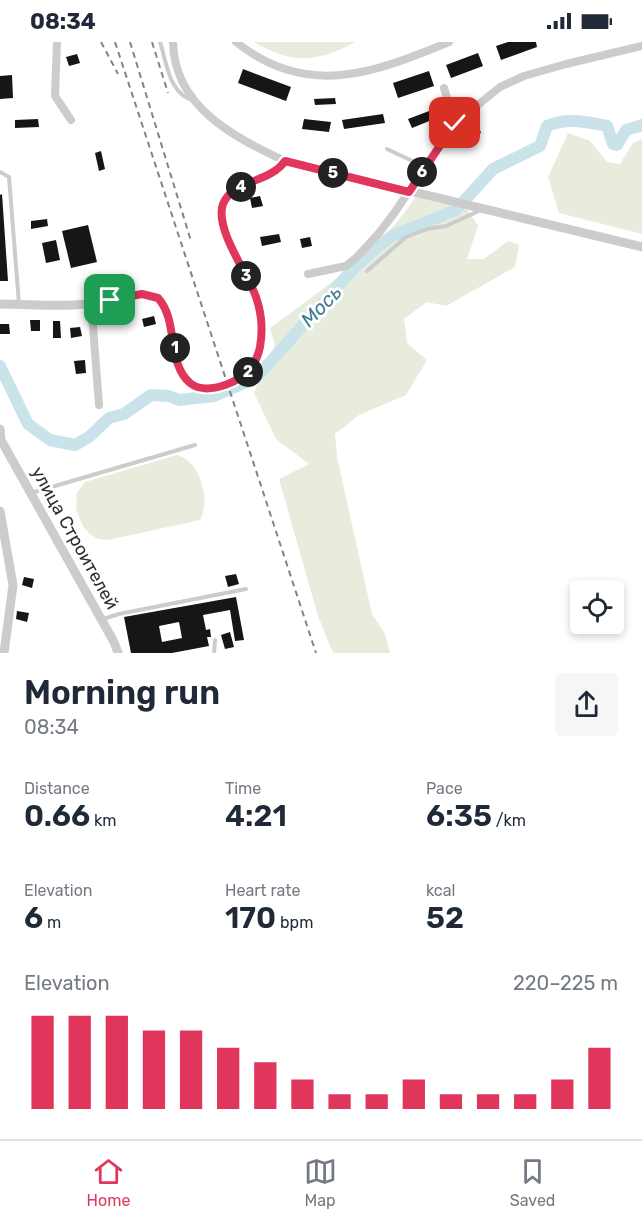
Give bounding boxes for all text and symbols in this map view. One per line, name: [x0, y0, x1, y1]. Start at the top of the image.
text: 08:34: [30, 8, 96, 35]
pin: [429, 97, 480, 148]
icon: check: [438, 106, 471, 139]
pin: 6: [407, 157, 437, 187]
pin: 5: [318, 158, 348, 188]
text: 6: [417, 162, 427, 181]
text: 5: [328, 163, 338, 182]
pin: 4: [226, 172, 256, 202]
text: 4: [236, 177, 246, 196]
pin: 3: [231, 261, 261, 291]
text: 3: [241, 266, 251, 285]
pin: [84, 274, 135, 325]
water label: Мось: [296, 280, 346, 332]
icon: arrive: [93, 283, 126, 316]
pin: 1: [160, 333, 190, 363]
text: 1: [171, 338, 179, 357]
pin: 2: [233, 357, 263, 387]
text: 2: [243, 362, 253, 381]
street label: улица Строителей: [27, 463, 123, 613]
map controls: [570, 580, 624, 634]
button: locate: [570, 580, 624, 634]
text: Morning run: [24, 673, 220, 712]
button: share: [555, 673, 618, 736]
text: 08:34: [24, 715, 79, 739]
text: Distance: [24, 779, 90, 798]
text: Time: [225, 779, 261, 798]
text: Pace: [426, 779, 463, 798]
text: 0.66: [24, 798, 90, 834]
text: 4:21: [225, 798, 287, 834]
text: 6:35: [426, 798, 492, 834]
text: km: [90, 811, 117, 830]
text: /km: [492, 811, 526, 830]
text: Elevation: [24, 881, 93, 900]
text: Heart rate: [225, 881, 300, 900]
text: kcal: [426, 881, 455, 900]
text: 6: [24, 900, 43, 936]
text: 170: [225, 900, 276, 936]
text: 52: [426, 900, 464, 936]
text: m: [43, 913, 61, 932]
text: bpm: [276, 913, 313, 932]
text: Elevation: [24, 971, 110, 995]
text: 220–225 m: [513, 971, 618, 995]
tab: Home: [87, 1155, 130, 1210]
tab: Map: [304, 1155, 337, 1210]
tab: Saved: [510, 1155, 555, 1210]

